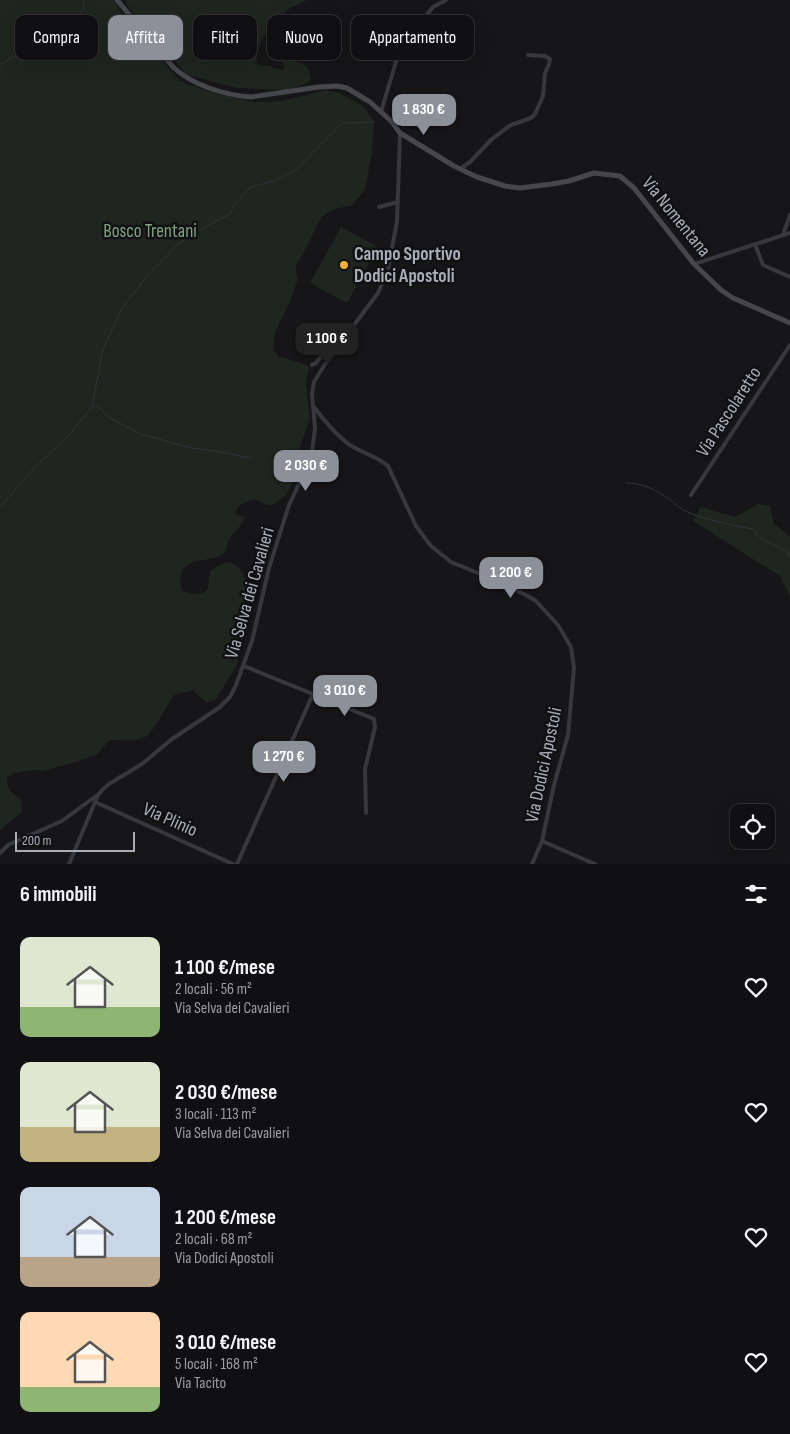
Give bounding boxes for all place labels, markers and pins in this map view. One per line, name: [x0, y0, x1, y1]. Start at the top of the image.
pin: 1 830 €: [378, 94, 470, 136]
place label: Campo Sportivo Dodici Apostoli: [354, 243, 461, 288]
marker: Campo Sportivo Dodici Apostoli: [338, 259, 350, 271]
pin: 1 100 €: [281, 322, 373, 365]
pin: 2 030 €: [260, 450, 352, 492]
pin: 1 200 €: [465, 556, 557, 599]
pin: 3 010 €: [299, 674, 391, 717]
pin: 1 270 €: [238, 740, 330, 783]

